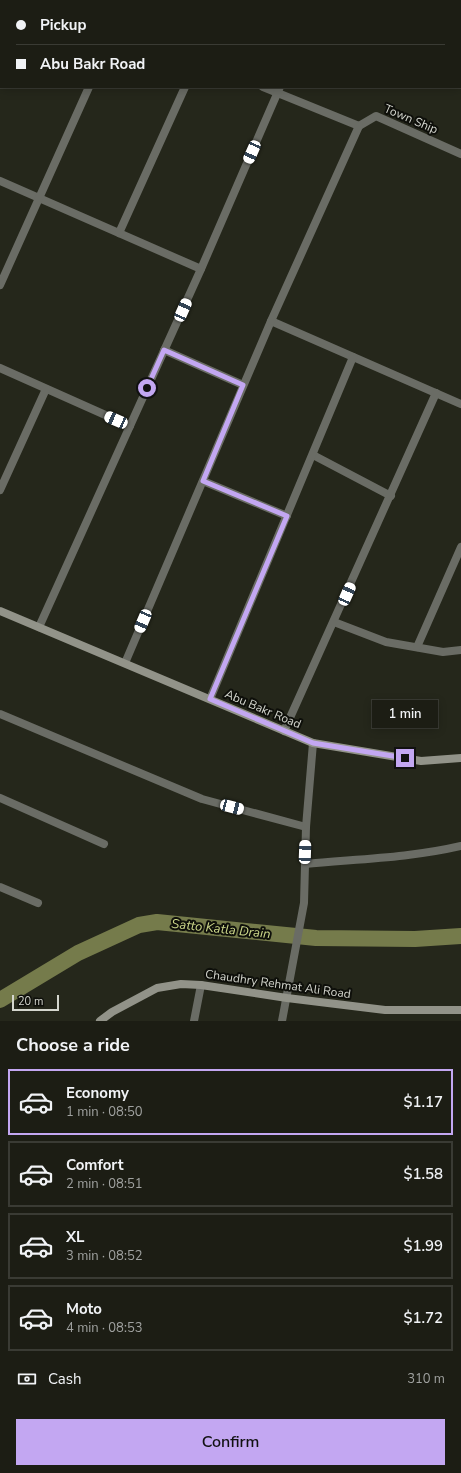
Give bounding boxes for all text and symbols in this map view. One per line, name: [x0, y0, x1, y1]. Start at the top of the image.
text: Pickup: [40, 15, 86, 35]
text: Abu Bakr Road: [40, 54, 145, 74]
street label: Town Ship: [382, 101, 440, 137]
car: [242, 139, 262, 165]
car: [173, 297, 193, 323]
route start: [138, 379, 156, 397]
car: [103, 410, 129, 430]
car: [337, 581, 357, 607]
car: [133, 608, 153, 634]
street label: Abu Bakr Road: [222, 686, 304, 732]
callout: 1 min: [372, 700, 438, 728]
text: 1 min: [388, 705, 422, 723]
route end: [396, 749, 414, 767]
car: [219, 798, 245, 816]
car: [299, 840, 311, 864]
water label: Satto Katla Drain: [171, 915, 271, 943]
street label: Chaudhry Rehmat Ali Road: [204, 966, 352, 1002]
scale bar: [12, 993, 59, 1012]
text: 20 m: [18, 994, 43, 1009]
text: Choose a ride: [16, 1033, 130, 1057]
text: Economy: [66, 1083, 129, 1103]
icon: car: [18, 1084, 54, 1120]
text: $1.17: [403, 1092, 443, 1112]
text: 1 min · 08:50: [66, 1103, 142, 1121]
text: Comfort: [66, 1155, 123, 1175]
icon: car: [18, 1156, 54, 1192]
text: $1.58: [403, 1164, 443, 1184]
text: 2 min · 08:51: [66, 1175, 142, 1193]
text: XL: [66, 1227, 85, 1247]
icon: car: [18, 1228, 54, 1264]
text: $1.99: [403, 1236, 443, 1256]
text: 3 min · 08:52: [66, 1247, 142, 1265]
text: Moto: [66, 1299, 102, 1319]
icon: car: [18, 1300, 54, 1336]
text: $1.72: [403, 1308, 443, 1328]
text: 4 min · 08:53: [66, 1319, 142, 1337]
icon: cash: [16, 1368, 38, 1390]
text: Cash: [48, 1369, 82, 1389]
text: 310 m: [407, 1370, 445, 1388]
button: Confirm: [16, 1419, 445, 1465]

